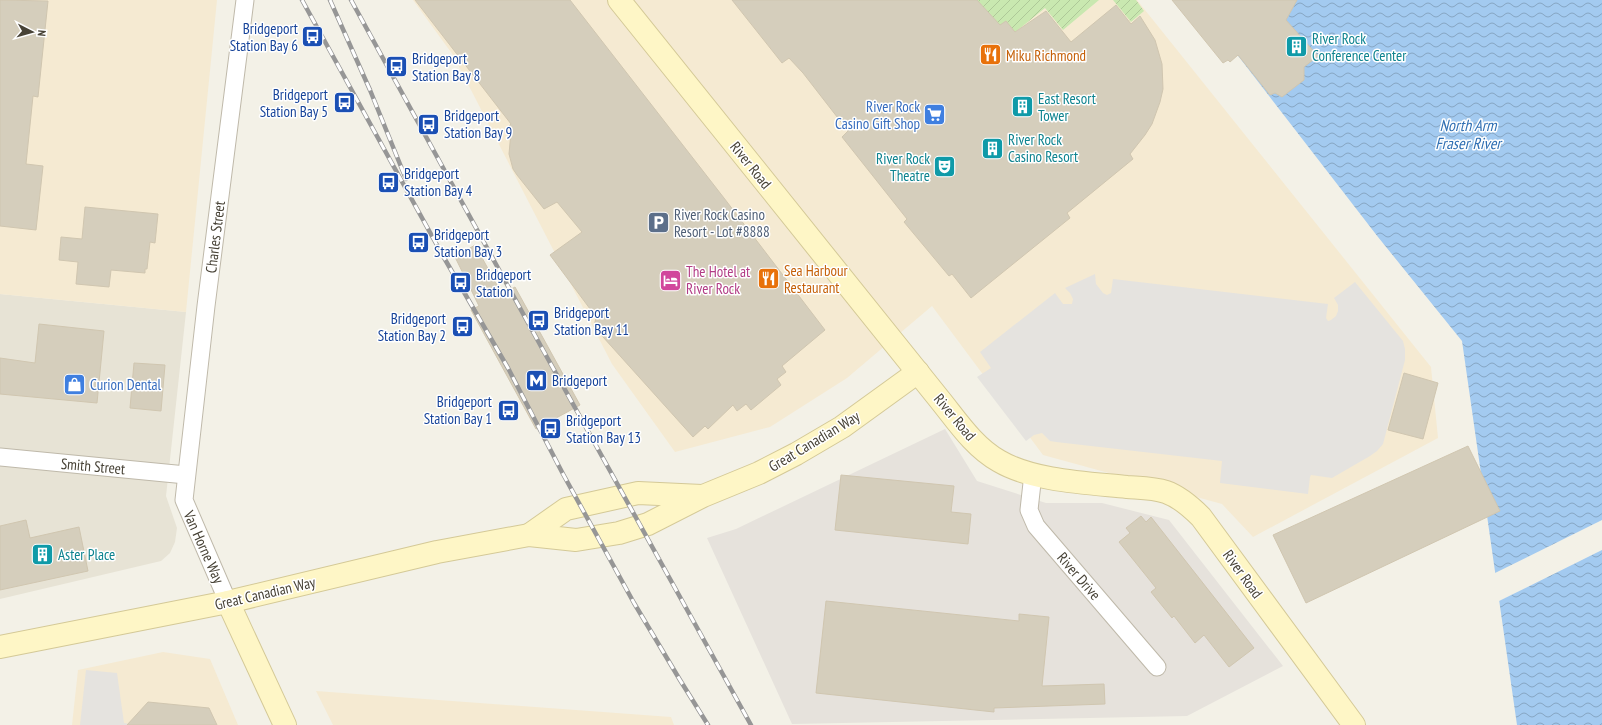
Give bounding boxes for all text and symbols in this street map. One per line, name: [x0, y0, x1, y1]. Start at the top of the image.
north arrow: [12, 12, 52, 52]
place label: Bridgeport Station Bay 6: [230, 19, 298, 55]
bus stop icon: Bridgeport Station Bay 6: [300, 24, 326, 50]
text: N: [35, 29, 49, 37]
place label: River Rock Conference Center: [1312, 29, 1407, 65]
building icon: River Rock Conference Center: [1283, 34, 1309, 60]
restaurant icon: Miku Richmond: [977, 42, 1003, 68]
place label: Miku Richmond: [1006, 46, 1086, 65]
place label: Bridgeport Station Bay 8: [412, 49, 480, 85]
bus stop icon: Bridgeport Station Bay 8: [383, 54, 409, 80]
place label: Bridgeport Station Bay 5: [260, 85, 328, 121]
place label: East Resort Tower: [1038, 89, 1096, 125]
bus stop icon: Bridgeport Station Bay 5: [331, 90, 357, 116]
building icon: East Resort Tower: [1009, 94, 1035, 120]
place label: River Rock Casino Gift Shop: [835, 97, 920, 133]
supermarket icon: River Rock Casino Gift Shop: [922, 102, 948, 128]
place label: Bridgeport Station Bay 9: [444, 106, 512, 142]
bus stop icon: Bridgeport Station Bay 9: [416, 111, 442, 137]
water label: North Arm Fraser River: [1435, 115, 1503, 153]
place label: River Rock Casino Resort: [1008, 130, 1078, 166]
building icon: River Rock Casino Resort: [979, 135, 1005, 161]
street label: River Road: [726, 138, 776, 192]
place label: River Rock Theatre: [876, 149, 930, 185]
theatre icon: River Rock Theatre: [932, 154, 958, 180]
place label: Bridgeport Station Bay 4: [404, 164, 473, 200]
bus stop icon: Bridgeport Station Bay 4: [375, 169, 401, 195]
street label: Charles Street: [201, 200, 229, 274]
place label: River Rock Casino Resort - Lot #8888: [674, 205, 770, 241]
parking icon: River Rock Casino Resort - Lot #8888: [646, 210, 672, 236]
place label: Bridgeport Station Bay 3: [434, 225, 502, 261]
bus stop icon: Bridgeport Station Bay 3: [405, 230, 431, 256]
place label: Sea Harbour Restaurant: [784, 261, 848, 297]
place label: The Hotel at River Rock: [686, 262, 750, 298]
place label: Bridgeport Station: [476, 265, 531, 301]
restaurant icon: Sea Harbour Restaurant: [756, 266, 782, 292]
hotel icon: The Hotel at River Rock: [658, 267, 684, 293]
bus stop icon: Bridgeport Station: [447, 270, 473, 296]
place label: Bridgeport Station Bay 11: [554, 303, 629, 339]
bus stop icon: Bridgeport Station Bay 11: [526, 308, 552, 334]
place label: Bridgeport Station Bay 2: [378, 309, 446, 345]
bus stop icon: Bridgeport Station Bay 2: [449, 314, 475, 340]
metro station icon: Bridgeport: [524, 367, 550, 393]
shop icon: Curion Dental: [62, 371, 88, 397]
place label: Bridgeport: [552, 371, 607, 390]
place label: Curion Dental: [90, 375, 162, 394]
street label: River Road: [930, 390, 980, 444]
place label: Bridgeport Station Bay 1: [424, 392, 492, 428]
bus stop icon: Bridgeport Station Bay 1: [495, 397, 521, 423]
street label: Great Canadian Way: [765, 406, 863, 476]
place label: Bridgeport Station Bay 13: [566, 411, 641, 447]
bus stop icon: Bridgeport Station Bay 13: [537, 416, 563, 442]
street label: Smith Street: [60, 454, 126, 478]
street label: Van Horne Way: [179, 507, 229, 587]
building icon: Aster Place: [29, 541, 55, 567]
place label: Aster Place: [58, 545, 115, 564]
street label: River Road: [1219, 546, 1267, 602]
street label: River Drive: [1053, 548, 1105, 604]
street label: Great Canadian Way: [213, 572, 318, 614]

